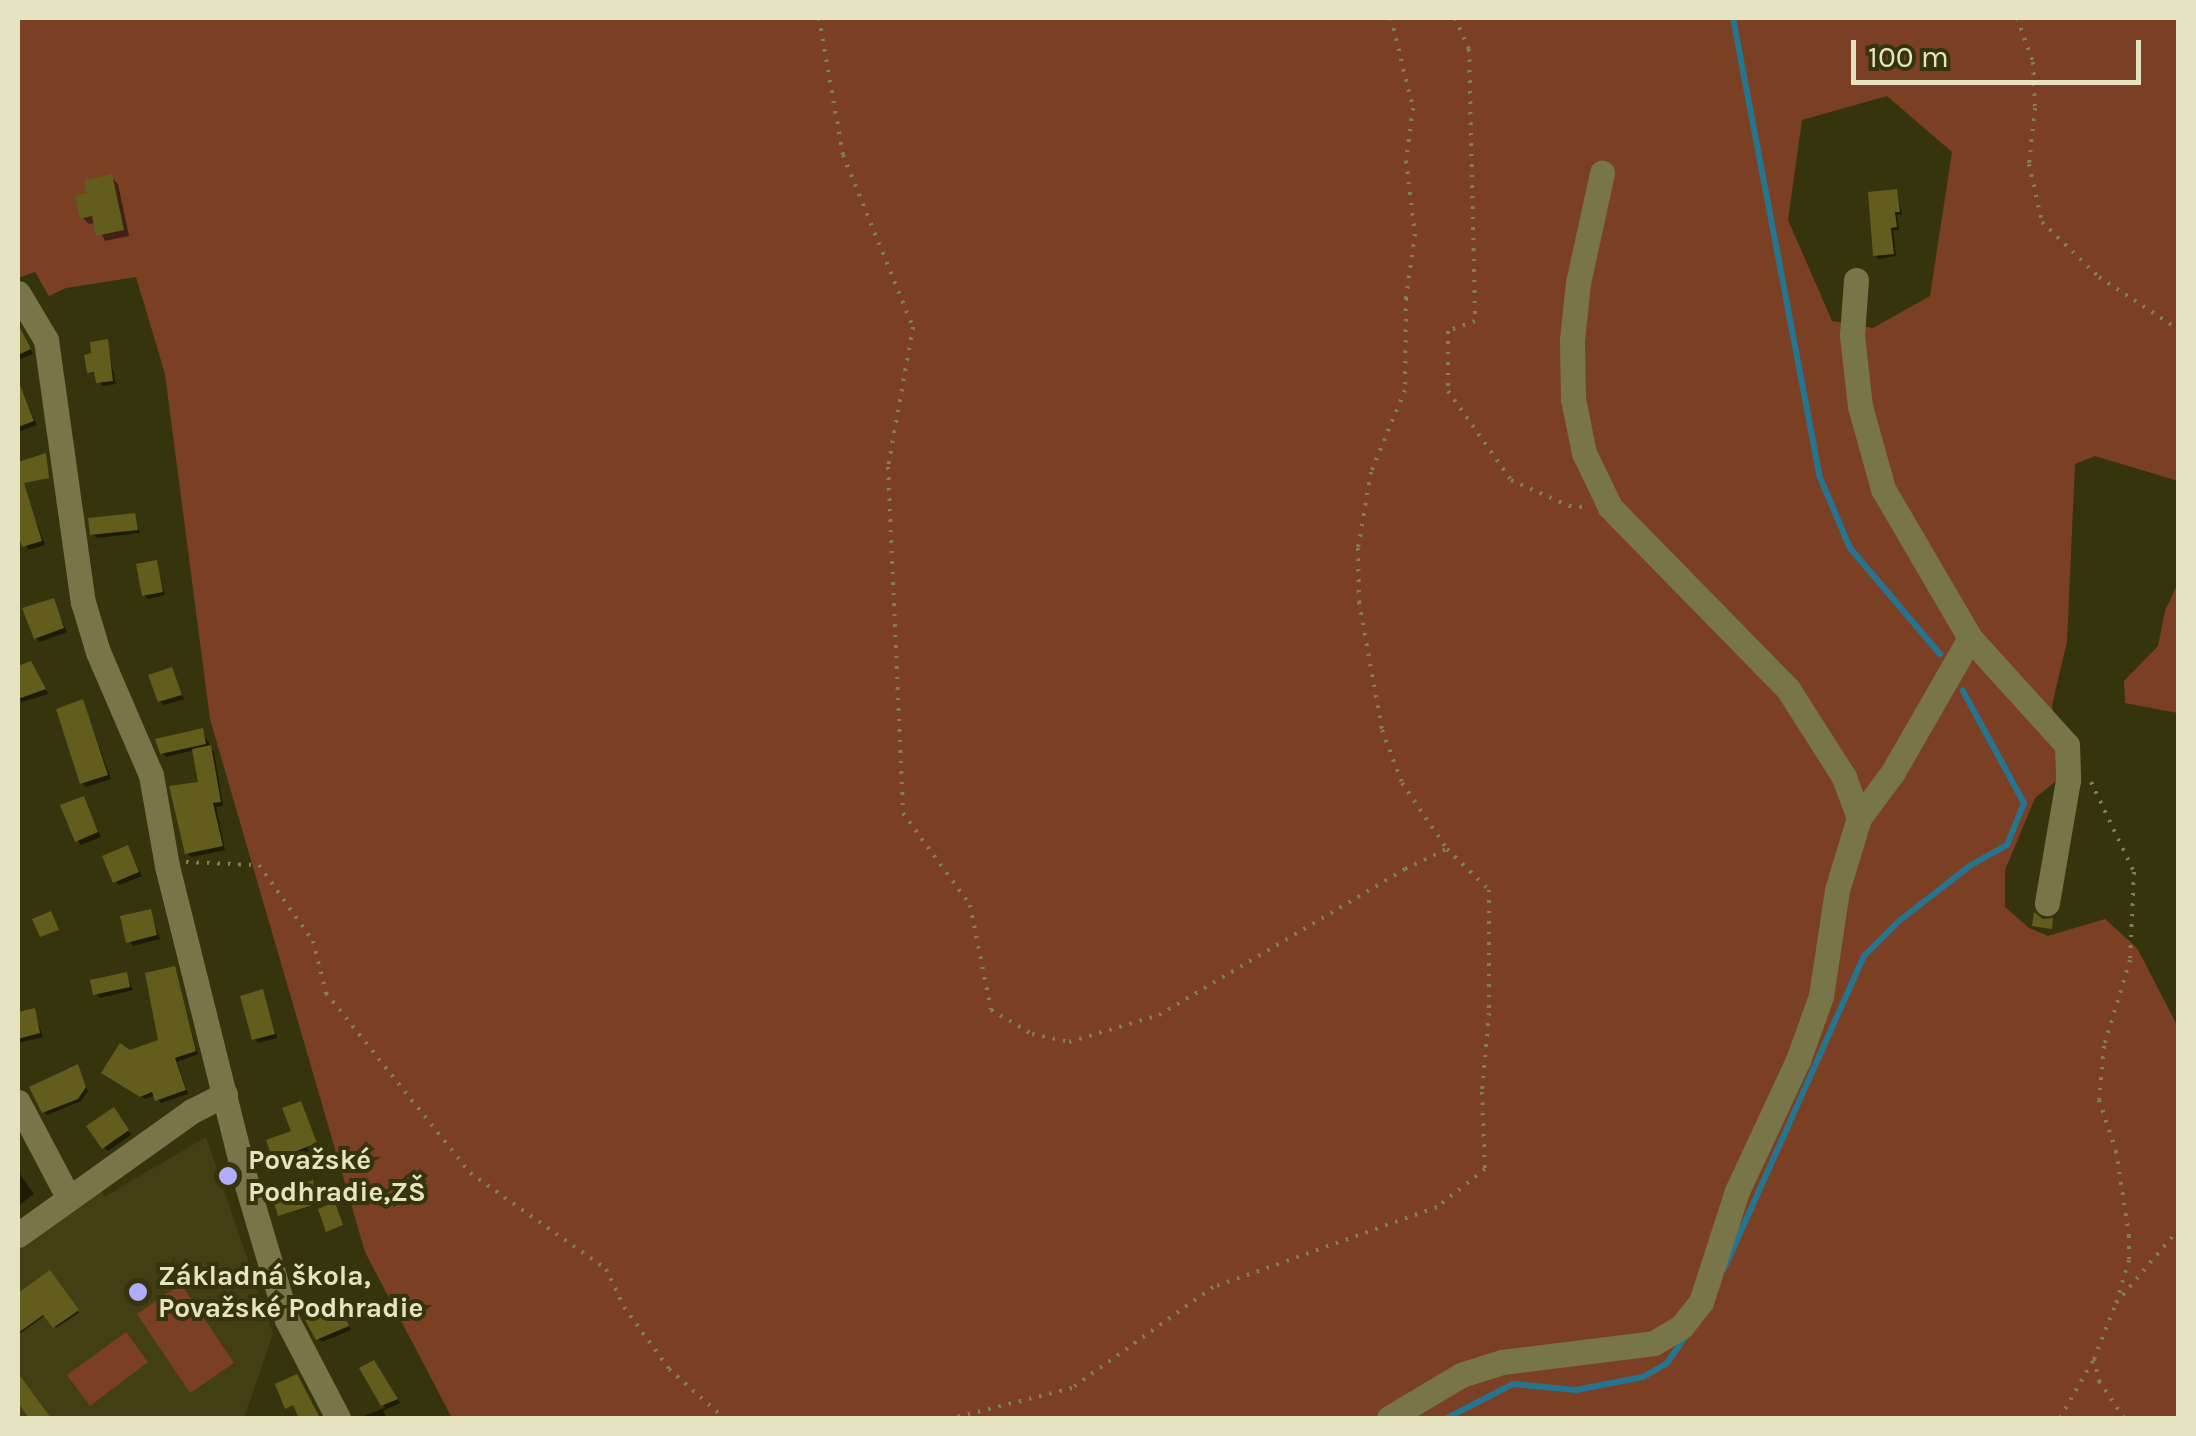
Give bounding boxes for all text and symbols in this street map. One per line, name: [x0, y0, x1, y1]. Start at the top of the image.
scale bar: [1856, 20, 2146, 82]
text: 100 m: [1868, 39, 1949, 75]
place label: Považské Podhradie,ZŠ: [248, 1143, 426, 1209]
marker: Považské Podhradie,ZŠ: [217, 1165, 239, 1187]
place label: Základná škola, Považské Podhradie: [158, 1259, 423, 1325]
marker: Základná škola, Považské Podhradie: [127, 1281, 149, 1303]

